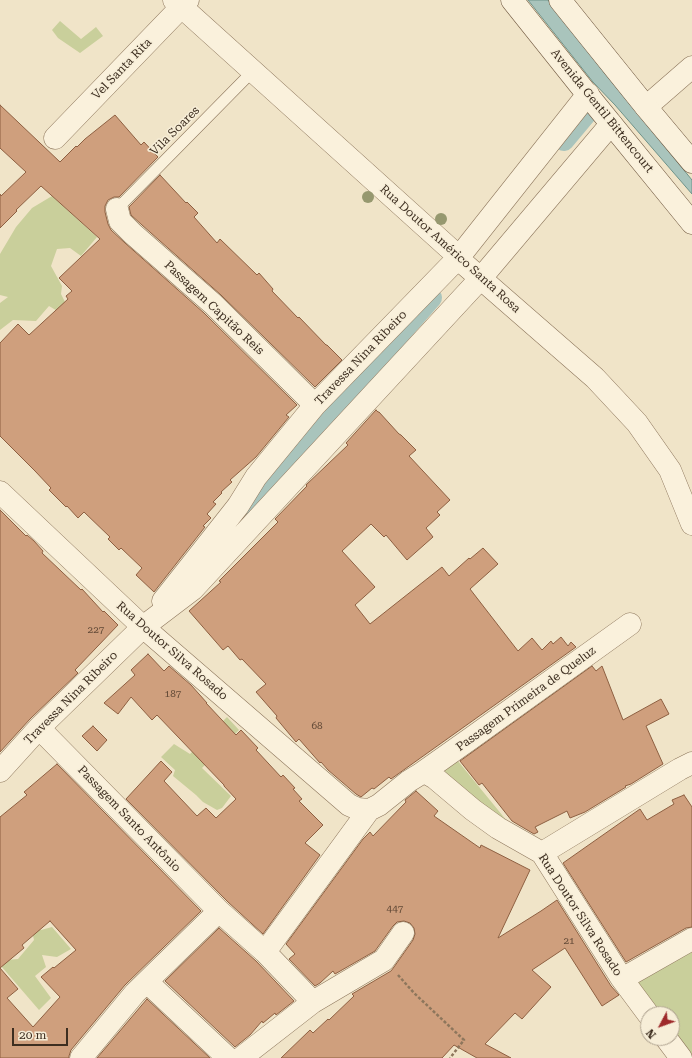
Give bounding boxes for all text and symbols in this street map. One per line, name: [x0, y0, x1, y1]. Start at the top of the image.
street label: Vel Santa Rita: [89, 35, 155, 103]
street label: Avenida Gentil Bittencourt: [548, 46, 656, 176]
street label: Vila Soares: [147, 103, 203, 159]
street label: Rua Doutor Américo Santa Rosa: [377, 182, 523, 316]
street label: Passagem Capitão Reis: [161, 258, 267, 358]
street label: Travessa Nina Ribeiro: [312, 308, 410, 408]
street label: Rua Doutor Silva Rosado: [113, 599, 231, 703]
house number: 227: [88, 624, 104, 636]
street label: Passagem Primeira de Queluz: [454, 644, 598, 754]
street label: Travessa Nina Ribeiro: [21, 648, 121, 748]
house number: 187: [165, 688, 181, 700]
house number: 68: [311, 720, 323, 732]
street label: Passagem Santo Antônio: [74, 763, 184, 875]
street label: Rua Doutor Silva Rosado: [535, 851, 625, 979]
house number: 447: [387, 903, 403, 915]
house number: 21: [563, 935, 575, 947]
north arrow: [640, 1006, 680, 1046]
scale bar: [14, 1020, 70, 1046]
text: N: [644, 1026, 659, 1041]
text: 20 m: [19, 1028, 46, 1042]

